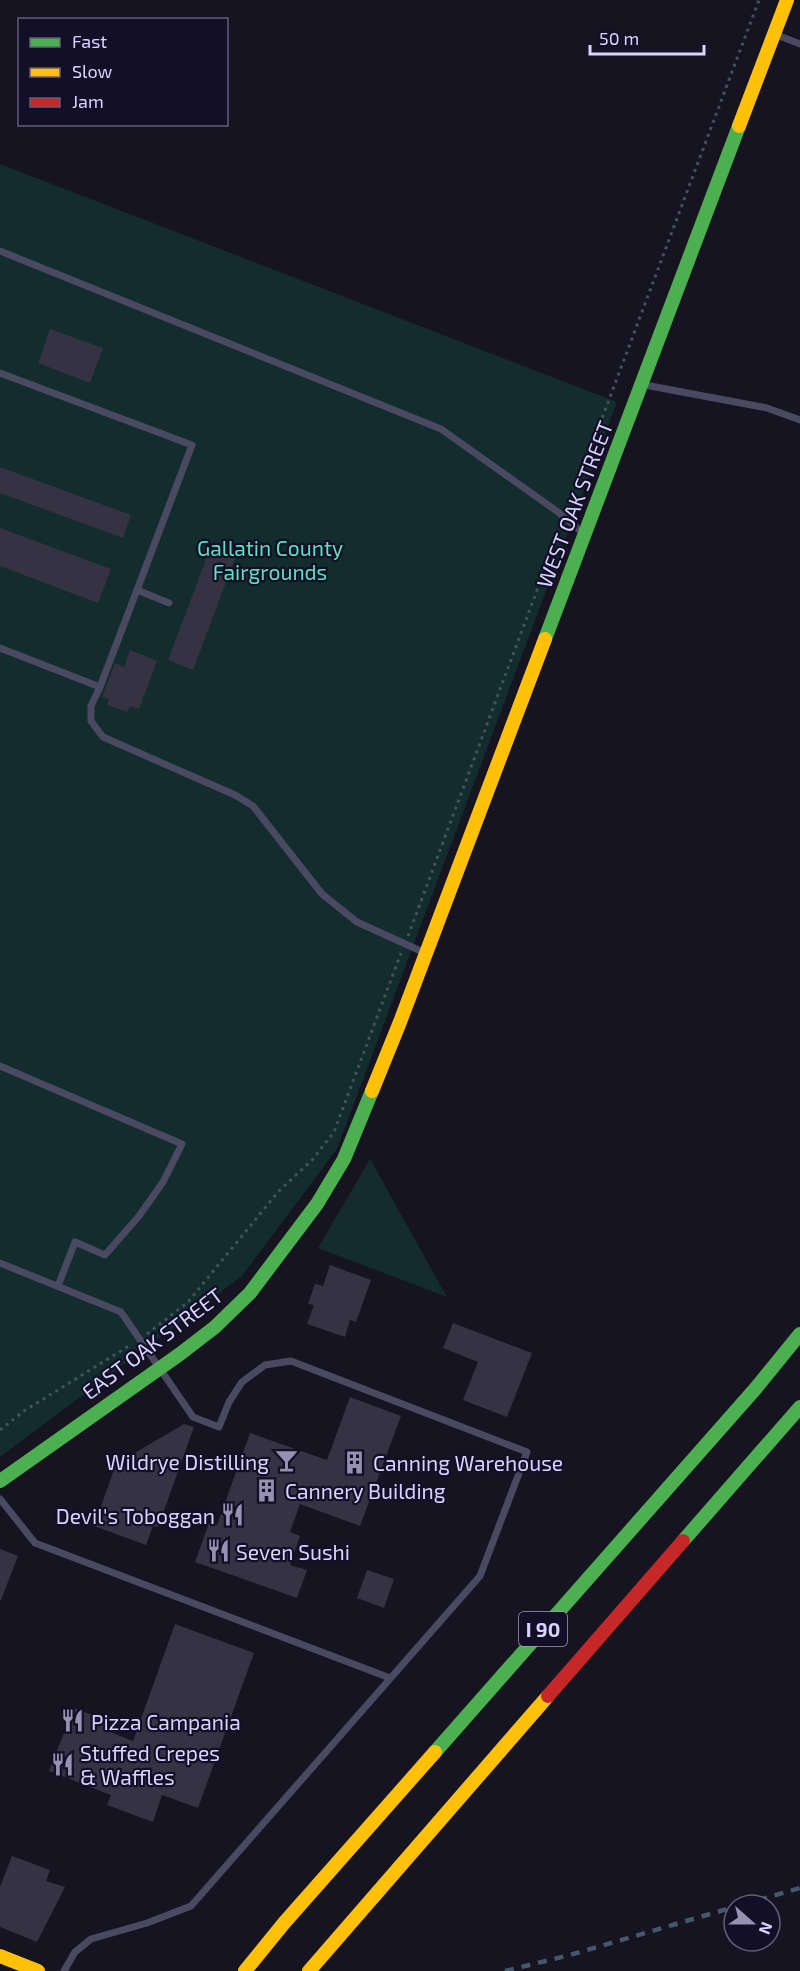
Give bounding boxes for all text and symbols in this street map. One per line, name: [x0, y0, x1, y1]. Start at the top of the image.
legend: [18, 18, 228, 126]
scale bar: [590, 18, 704, 56]
text: 50 m: [599, 27, 639, 49]
text: Fast: [72, 30, 107, 52]
text: Slow: [72, 60, 113, 82]
text: Jam: [72, 90, 104, 112]
street label: WEST OAK STREET: [531, 417, 617, 591]
park label: Gallatin County Fairgrounds: [197, 535, 343, 584]
street label: EAST OAK STREET: [77, 1282, 227, 1404]
bar icon: Wildrye Distilling: [274, 1448, 300, 1474]
place label: Wildrye Distilling: [106, 1449, 269, 1474]
building icon: Canning Warehouse: [342, 1449, 368, 1475]
place label: Canning Warehouse: [373, 1450, 563, 1475]
building icon: Cannery Building: [254, 1477, 280, 1503]
place label: Cannery Building: [285, 1478, 446, 1503]
restaurant icon: Devil's Toboggan: [220, 1502, 246, 1528]
place label: Devil's Toboggan: [56, 1503, 215, 1528]
restaurant icon: Seven Sushi: [205, 1538, 231, 1564]
place label: Seven Sushi: [236, 1539, 350, 1564]
road number: I 90: [519, 1612, 567, 1646]
restaurant icon: Pizza Campania: [60, 1708, 86, 1734]
place label: Pizza Campania: [91, 1709, 241, 1734]
place label: Stuffed Crepes & Waffles: [80, 1740, 220, 1789]
restaurant icon: Stuffed Crepes & Waffles: [49, 1751, 75, 1777]
north arrow: [722, 1893, 782, 1953]
text: N: [756, 1920, 777, 1937]

